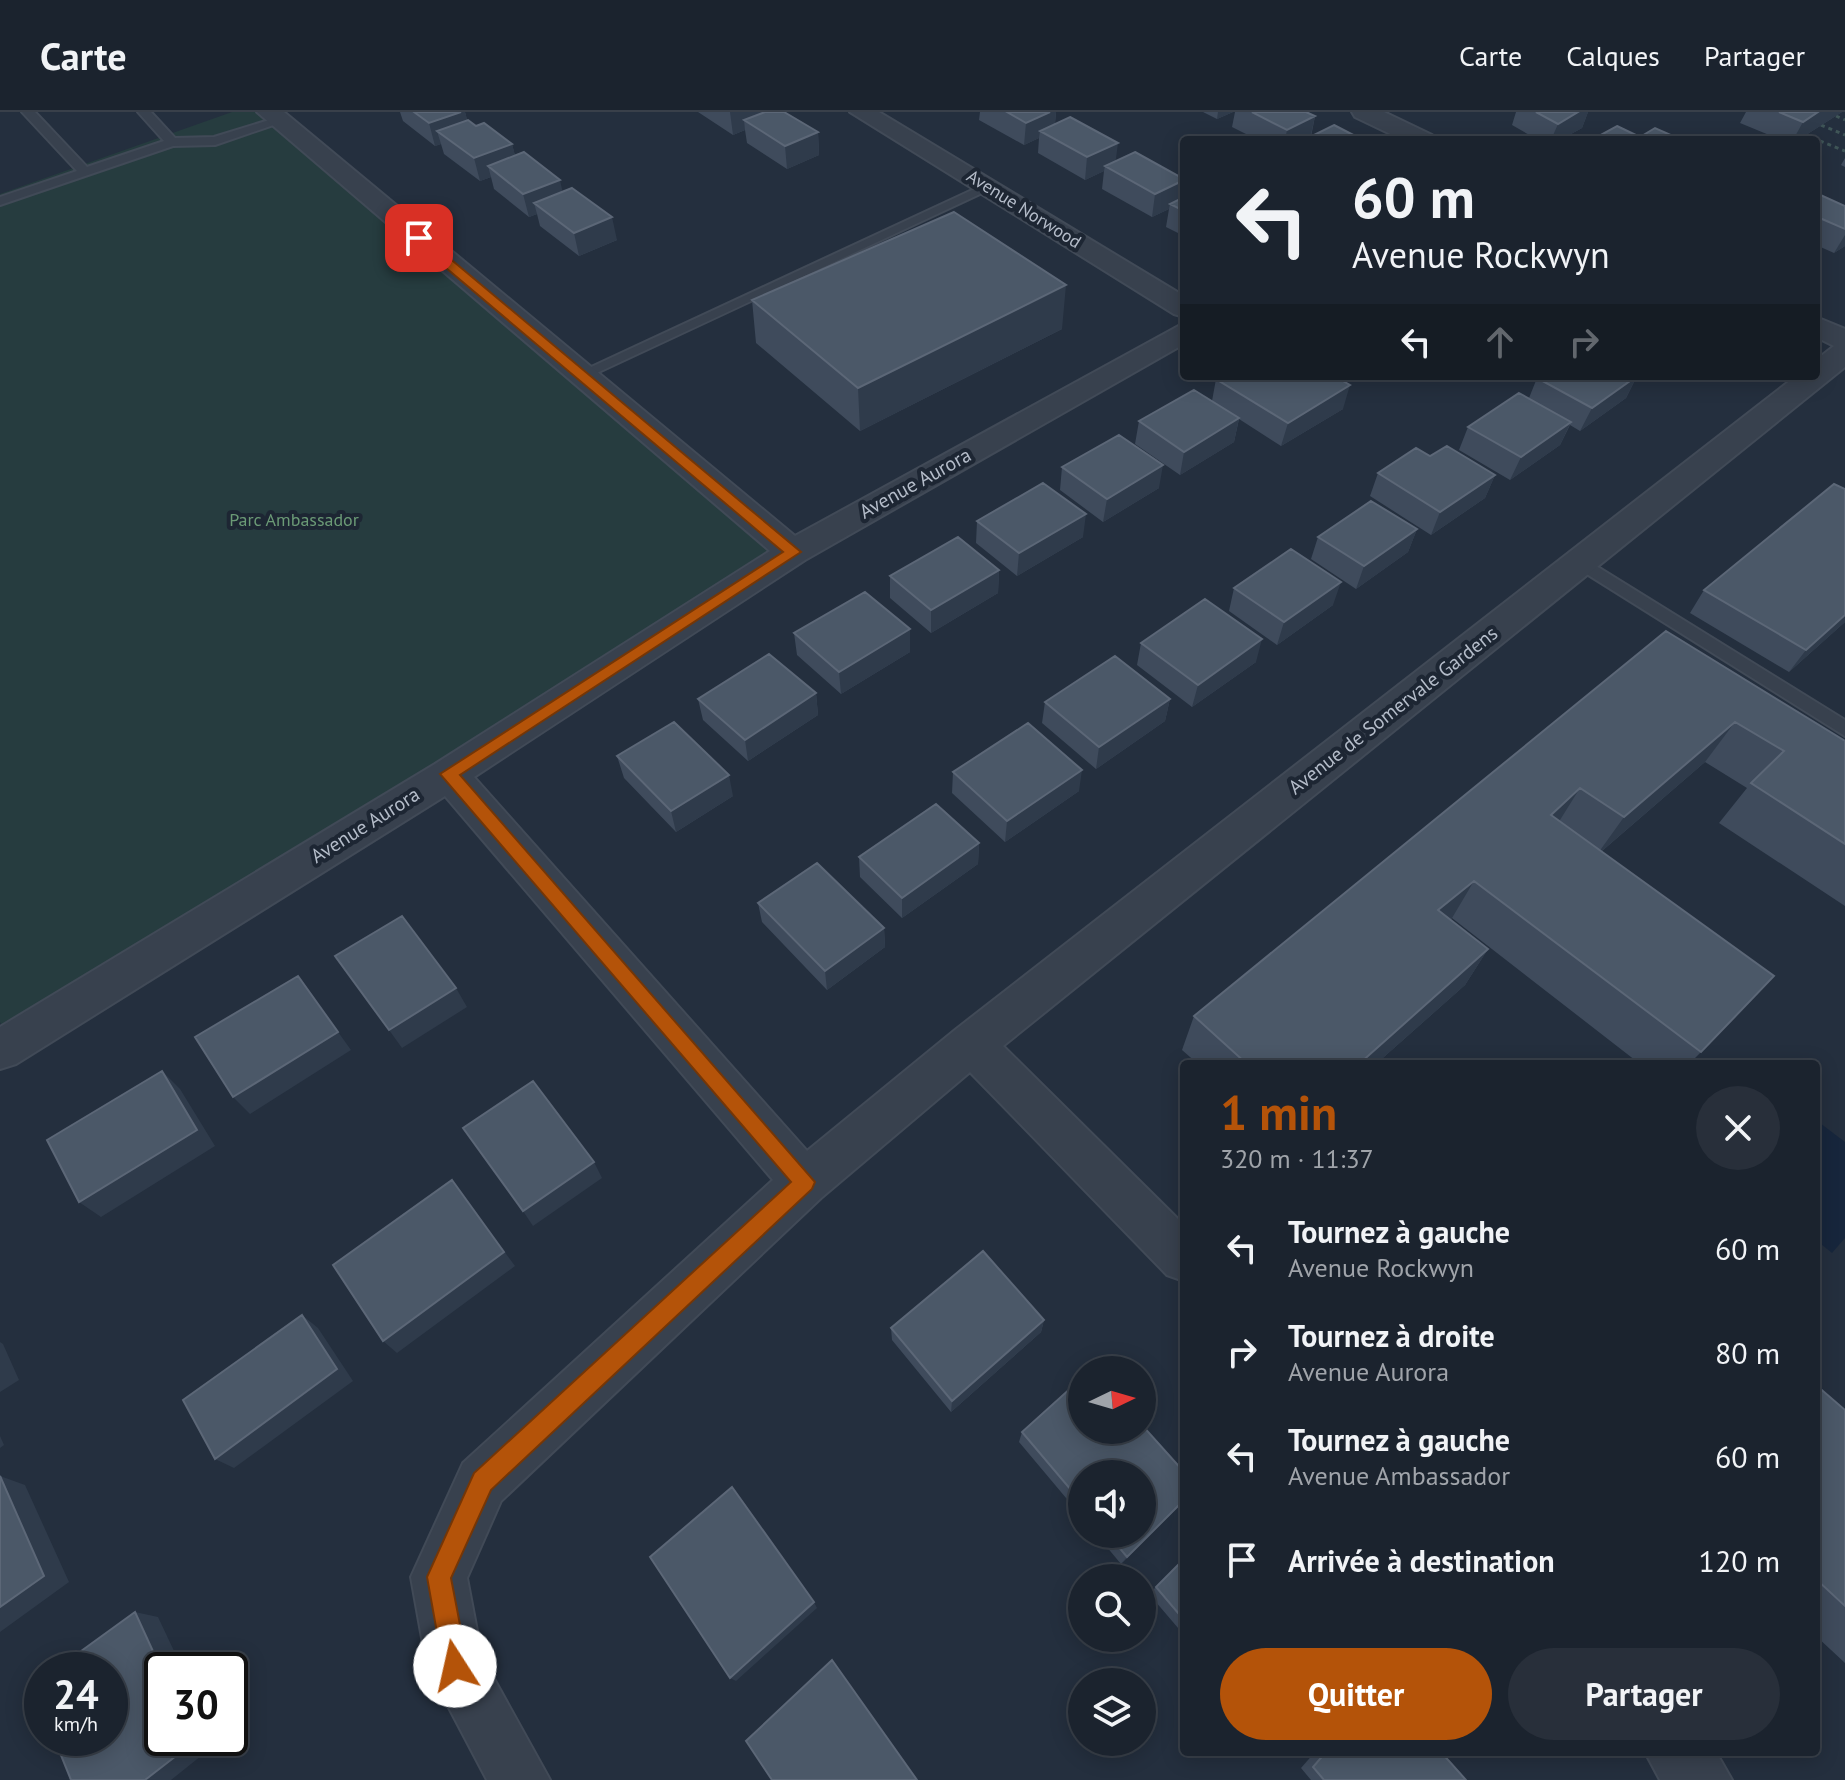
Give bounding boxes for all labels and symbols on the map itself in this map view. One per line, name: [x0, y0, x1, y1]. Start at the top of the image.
street label: Avenue Norwood: [963, 164, 1086, 253]
pin: [385, 204, 453, 272]
street label: Avenue Aurora: [855, 442, 975, 524]
park label: Parc Ambassador: [229, 508, 359, 531]
street label: Avenue de Somervale Gardens: [1283, 620, 1503, 800]
street label: Avenue Aurora: [306, 781, 424, 869]
north arrow: [1068, 1356, 1156, 1444]
position arrow: [413, 1624, 497, 1708]
speed limit sign: 30: [144, 1652, 248, 1756]

